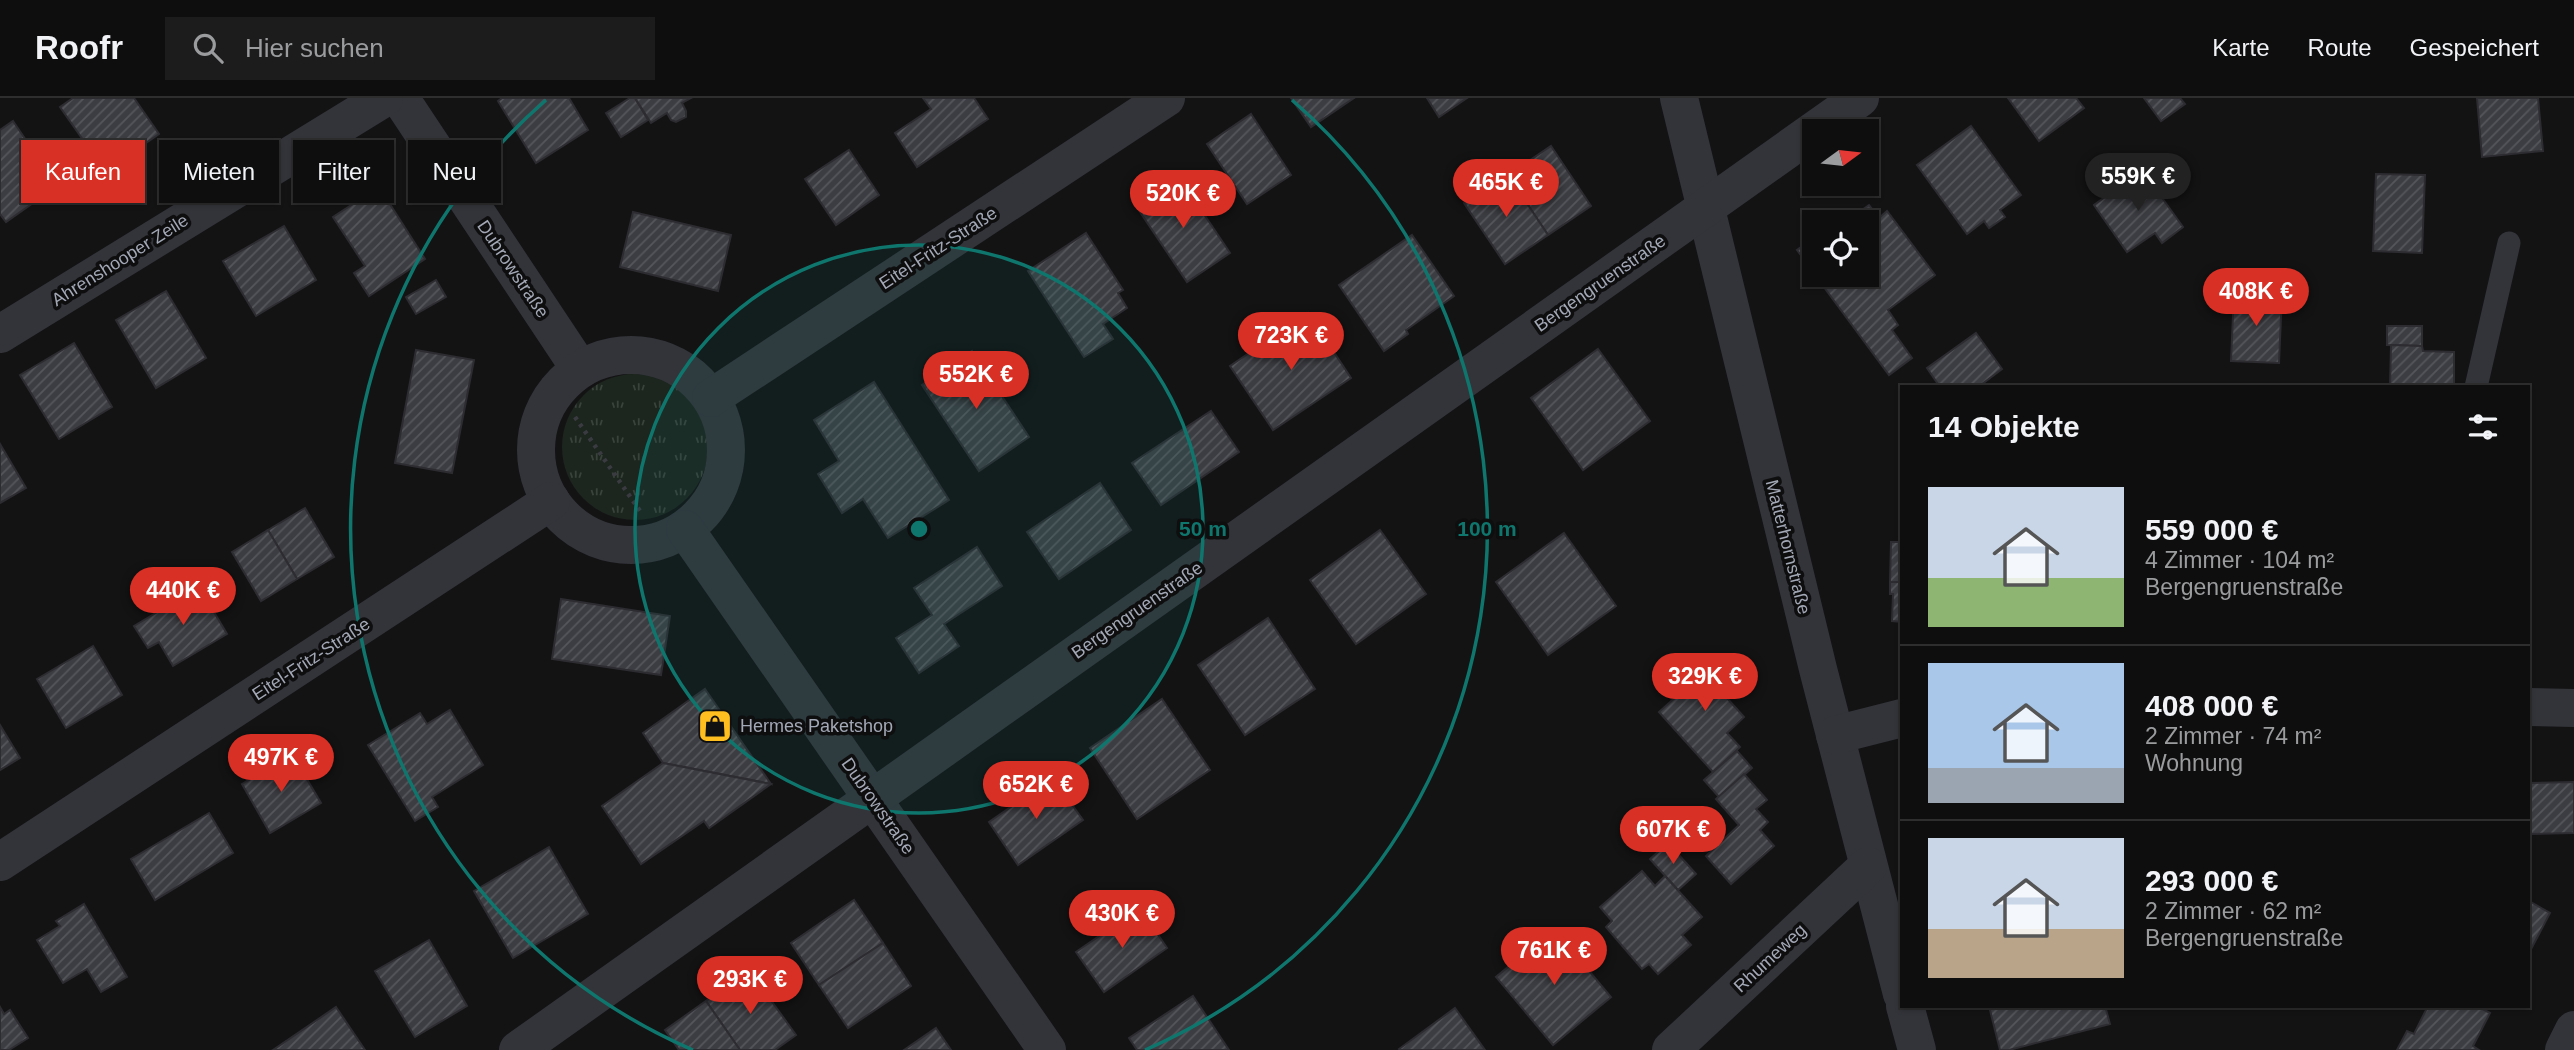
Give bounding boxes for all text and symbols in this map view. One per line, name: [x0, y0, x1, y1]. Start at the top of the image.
search box: [165, 17, 655, 80]
text: Roofr: [35, 29, 123, 66]
icon: search: [189, 29, 227, 67]
text: Hier suchen: [245, 33, 384, 63]
text: Karte: [2212, 34, 2270, 61]
text: Route: [2308, 34, 2372, 61]
text: Gespeichert: [2410, 34, 2539, 61]
north arrow: [1802, 119, 1880, 196]
map controls: [1802, 119, 1879, 287]
chip: Kaufen: [21, 140, 145, 203]
chip: Mieten: [159, 140, 279, 203]
chip: Filter: [293, 140, 394, 203]
chip: Neu: [408, 140, 501, 203]
pin: 559K €: [2081, 153, 2195, 213]
pin: 465K €: [1449, 159, 1563, 219]
text: 559K €: [2101, 163, 2175, 189]
text: 465K €: [1469, 169, 1543, 195]
pin: 520K €: [1126, 170, 1240, 230]
text: 520K €: [1146, 180, 1220, 206]
street label: Eitel-Fritz-Straße: [876, 203, 1000, 293]
street label: Ahrenshooper Zeile: [48, 210, 192, 310]
button: locate: [1802, 210, 1879, 287]
street label: Dubrowstraße: [473, 217, 553, 321]
street label: Bergengruenstraße: [1531, 230, 1669, 336]
pin: 408K €: [2199, 268, 2313, 328]
text: 408K €: [2219, 278, 2293, 304]
pin: 723K €: [1234, 313, 1348, 372]
text: 723K €: [1254, 322, 1328, 348]
pin: 552K €: [919, 352, 1033, 411]
text: 552K €: [939, 361, 1013, 387]
icon: filters: [2464, 408, 2502, 446]
text: 14 Objekte: [1928, 410, 2080, 443]
street label: Matterhornstraße: [1762, 478, 1814, 616]
text: 559 000 €: [2145, 513, 2278, 546]
icon: home: [1984, 515, 2068, 599]
centre of rings: [907, 517, 931, 541]
text: 50 m: [1179, 517, 1227, 540]
text: 100 m: [1457, 517, 1517, 540]
text: 4 Zimmer · 104 m²: [2145, 547, 2334, 573]
street label: Bergengruenstraße: [1068, 557, 1206, 663]
pin: 440K €: [126, 568, 240, 627]
text: Bergengruenstraße: [2145, 574, 2343, 600]
text: 440K €: [146, 577, 220, 603]
street label: Eitel-Fritz-Straße: [249, 614, 373, 704]
pin: 329K €: [1648, 654, 1762, 713]
text: 329K €: [1668, 663, 1742, 689]
text: 408 000 €: [2145, 689, 2278, 722]
icon: home: [1984, 691, 2068, 775]
shop icon: Hermes Paketshop: [696, 707, 734, 745]
place label: Hermes Paketshop: [740, 716, 893, 736]
text: 2 Zimmer · 74 m²: [2145, 723, 2321, 749]
pin: 497K €: [224, 734, 338, 794]
text: 497K €: [244, 744, 318, 770]
text: Wohnung: [2145, 750, 2243, 776]
street label: Dubrowstraße: [837, 754, 919, 858]
pin: 652K €: [979, 762, 1093, 821]
text: 652K €: [999, 771, 1073, 797]
pin: 607K €: [1616, 806, 1730, 866]
text: 607K €: [1636, 816, 1710, 842]
text: 293 000 €: [2145, 864, 2278, 897]
icon: home: [1984, 866, 2068, 950]
pin: 430K €: [1065, 890, 1179, 950]
text: 2 Zimmer · 62 m²: [2145, 898, 2321, 924]
text: 430K €: [1085, 900, 1159, 926]
street label: Rhumeweg: [1730, 920, 1810, 996]
text: Bergengruenstraße: [2145, 925, 2343, 951]
pin: 761K €: [1497, 928, 1611, 987]
text: 761K €: [1517, 937, 1591, 963]
pin: 293K €: [693, 956, 807, 1016]
text: 293K €: [713, 966, 787, 992]

